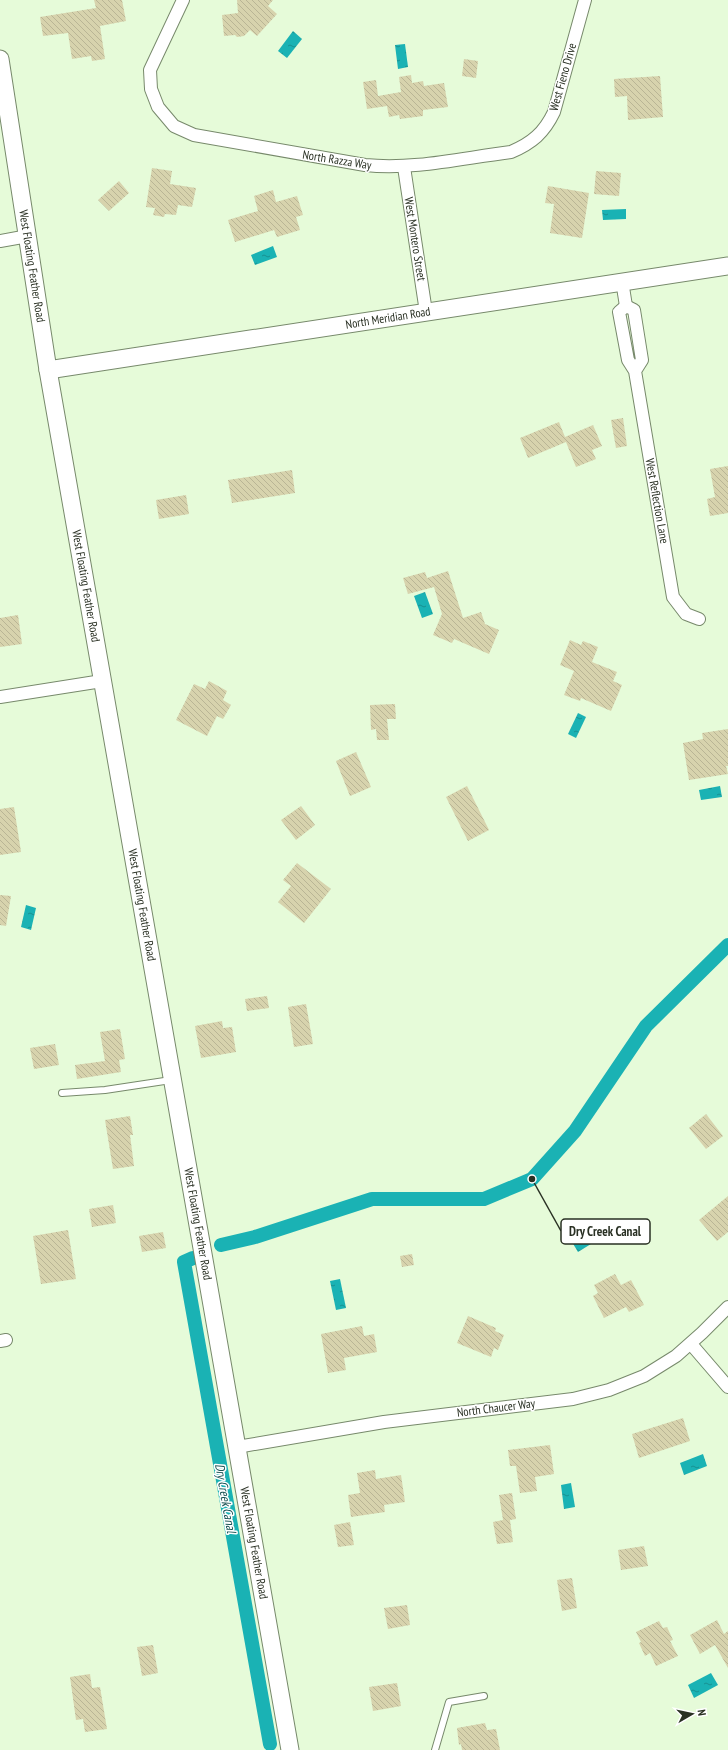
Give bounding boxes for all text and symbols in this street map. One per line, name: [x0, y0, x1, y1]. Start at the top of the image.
street label: West Fieno Drive: [546, 41, 579, 112]
street label: North Razza Way: [301, 147, 373, 172]
street label: West Montero Street: [401, 196, 430, 283]
street label: West Floating Feather Road: [16, 209, 49, 323]
street label: North Meridian Road: [344, 303, 431, 332]
street label: West Reflection Lane: [643, 457, 672, 545]
street label: West Floating Feather Road: [69, 529, 104, 643]
street label: West Floating Feather Road: [125, 848, 160, 962]
street label: West Floating Feather Road: [181, 1167, 216, 1281]
callout: Dry Creek Canal: [561, 1219, 650, 1244]
text: Dry Creek Canal: [569, 1223, 642, 1240]
street label: North Chaucer Way: [456, 1395, 536, 1420]
water label: Dry Creek Canal: [211, 1462, 240, 1536]
street label: West Floating Feather Road: [237, 1486, 272, 1600]
north arrow: [672, 1694, 712, 1734]
text: N: [694, 1708, 709, 1717]

